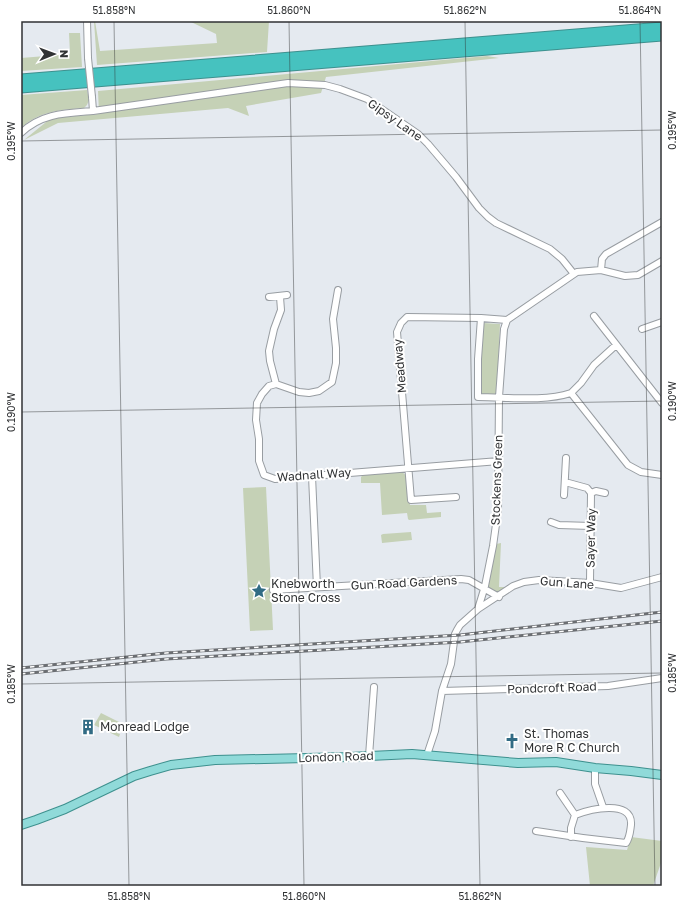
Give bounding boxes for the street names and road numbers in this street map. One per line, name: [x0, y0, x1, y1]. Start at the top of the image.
street label: Gipsy Lane: [365, 95, 426, 144]
street label: Meadway: [390, 338, 409, 394]
street label: Stockens Green: [487, 434, 506, 525]
street label: Wadnall Way: [276, 464, 352, 485]
street label: Sayer Way: [582, 508, 599, 568]
street label: Gun Road Gardens: [350, 572, 457, 593]
street label: Gun Lane: [539, 573, 595, 592]
street label: Pondcroft Road: [507, 678, 597, 697]
street label: London Road: [298, 748, 374, 765]

